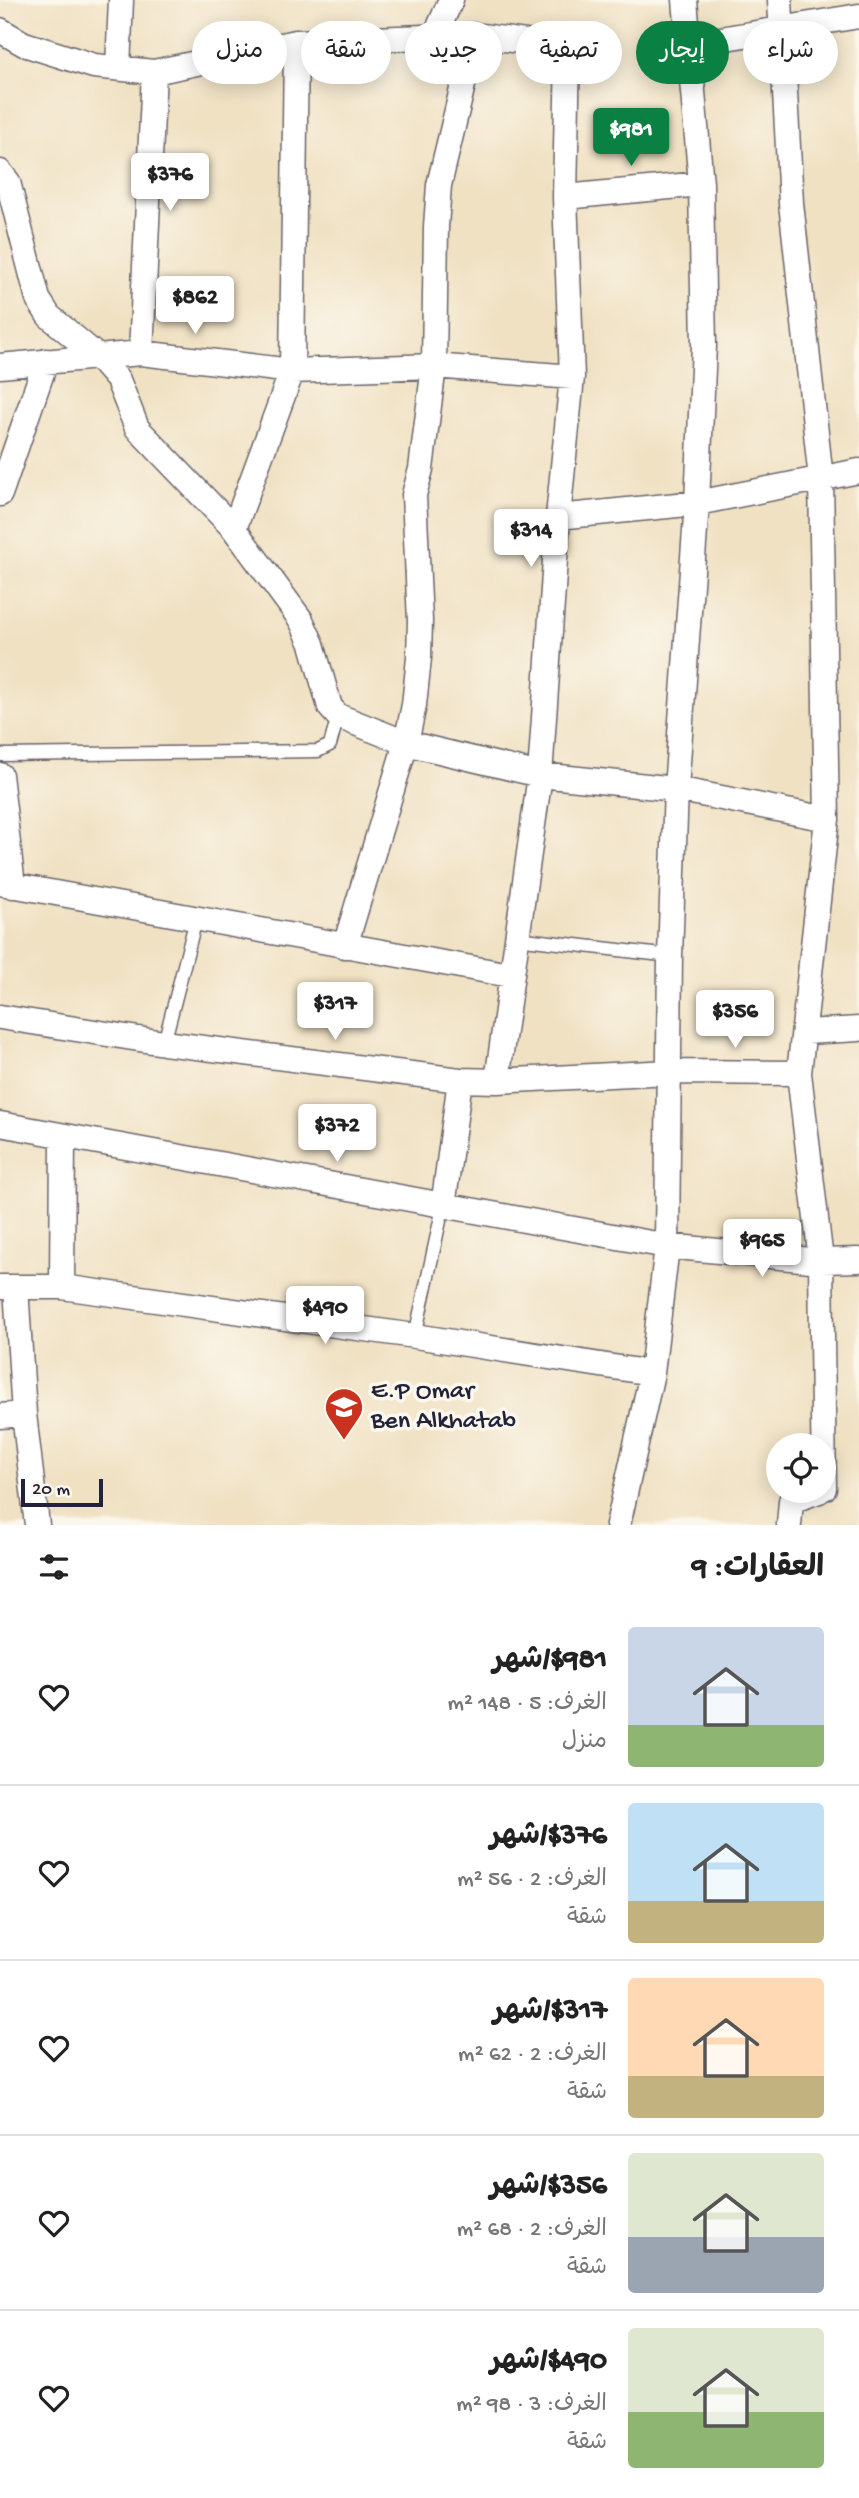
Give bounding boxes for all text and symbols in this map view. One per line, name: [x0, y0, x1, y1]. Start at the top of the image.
chip: منزل: [192, 21, 287, 84]
chip: شقة: [301, 21, 391, 84]
chip: جديد: [405, 21, 502, 84]
chip: تصفية: [516, 21, 622, 84]
chip: إيجار: [636, 21, 729, 84]
chip: شراء: [743, 21, 838, 84]
pin: $981: [590, 108, 672, 168]
text: $981: [609, 117, 653, 144]
pin: $376: [129, 154, 211, 213]
text: $376: [147, 162, 193, 189]
pin: $862: [154, 276, 236, 336]
text: $862: [172, 285, 218, 312]
pin: $314: [490, 510, 572, 569]
text: $314: [510, 518, 552, 545]
pin: $317: [294, 982, 376, 1042]
pin: $356: [694, 990, 776, 1050]
text: $317: [313, 991, 357, 1018]
text: $356: [712, 999, 758, 1026]
pin: $372: [296, 1104, 378, 1164]
text: $372: [314, 1113, 360, 1140]
pin: $965: [721, 1220, 803, 1279]
text: $965: [739, 1228, 785, 1255]
pin: $490: [284, 1286, 366, 1346]
text: $490: [302, 1295, 348, 1322]
place label: E.P Omar Ben Alkhatab: [370, 1377, 516, 1438]
school or university icon: E.P Omar Ben Alkhatab: [323, 1386, 365, 1441]
map controls: [766, 1433, 836, 1503]
button: locate: [766, 1433, 836, 1503]
scale bar: [21, 1476, 103, 1508]
text: 20 m: [32, 1479, 70, 1502]
icon: filters: [35, 1548, 73, 1586]
text: العقارات: 9: [692, 1552, 824, 1587]
text: $981/شهر: [493, 1644, 607, 1679]
icon: home: [684, 1655, 768, 1739]
icon: heart: [35, 1678, 73, 1716]
text: الغرف: 5 · 148 m²: [447, 1691, 607, 1718]
text: منزل: [562, 1729, 607, 1756]
text: $376/شهر: [490, 1820, 607, 1855]
icon: home: [684, 1831, 768, 1915]
icon: heart: [35, 1854, 73, 1892]
text: الغرف: 2 · 56 m²: [457, 1867, 607, 1894]
text: شقة: [567, 1905, 607, 1932]
text: $317/شهر: [493, 1995, 607, 2030]
icon: home: [684, 2006, 768, 2090]
icon: heart: [35, 2029, 73, 2067]
text: الغرف: 2 · 62 m²: [458, 2042, 607, 2069]
text: شقة: [567, 2080, 607, 2107]
text: $356/شهر: [490, 2170, 607, 2205]
icon: home: [684, 2181, 768, 2265]
icon: heart: [35, 2204, 73, 2242]
text: الغرف: 2 · 68 m²: [457, 2217, 607, 2244]
text: شقة: [567, 2255, 607, 2282]
text: $490/شهر: [490, 2345, 607, 2380]
icon: home: [684, 2356, 768, 2440]
icon: heart: [35, 2379, 73, 2417]
text: الغرف: 3 · 98 m²: [456, 2392, 607, 2419]
text: شقة: [567, 2430, 607, 2457]

